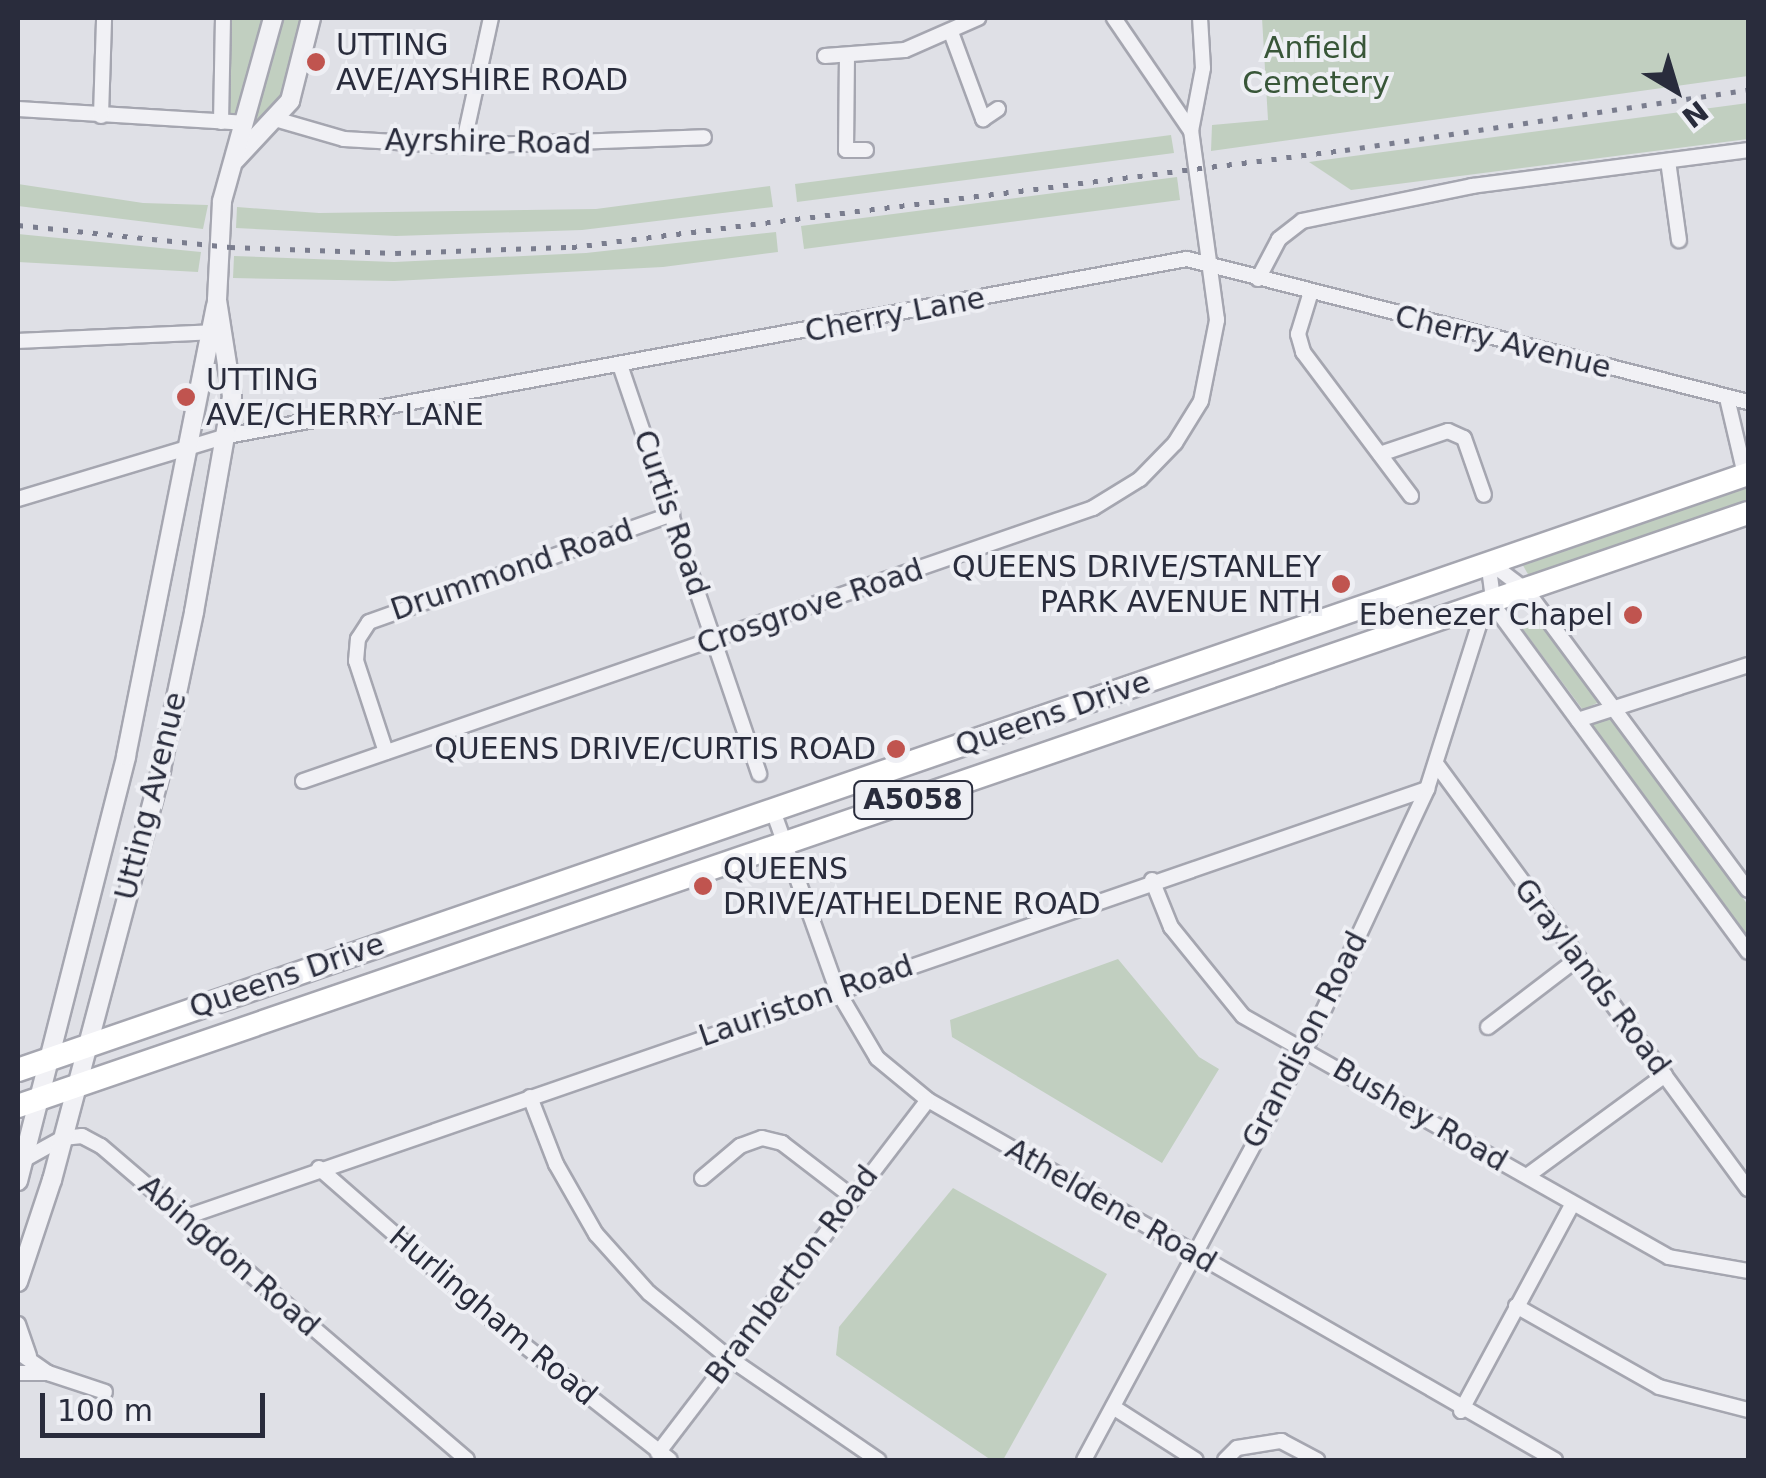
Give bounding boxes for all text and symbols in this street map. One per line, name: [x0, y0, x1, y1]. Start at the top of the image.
place label: UTTING AVE/AYSHIRE ROAD: [336, 27, 628, 98]
park label: Anfield Cemetery: [1242, 30, 1390, 100]
north arrow: [1626, 40, 1726, 140]
marker: UTTING AVE/AYSHIRE ROAD: [305, 51, 327, 73]
text: N: [1675, 94, 1714, 134]
street label: Ayrshire Road: [384, 122, 592, 162]
street label: Cherry Lane: [802, 280, 988, 350]
street label: Cherry Avenue: [1391, 298, 1615, 386]
place label: UTTING AVE/CHERRY LANE: [206, 362, 484, 432]
marker: UTTING AVE/CHERRY LANE: [175, 386, 197, 408]
street label: Curtis Road: [626, 425, 716, 601]
street label: Drummond Road: [386, 512, 638, 628]
place label: QUEENS DRIVE/STANLEY PARK AVENUE NTH: [952, 549, 1321, 620]
street label: Crosgrove Road: [692, 551, 928, 663]
marker: QUEENS DRIVE/STANLEY PARK AVENUE NTH: [1330, 573, 1352, 595]
place label: Ebenezer Chapel: [1359, 597, 1613, 633]
marker: Ebenezer Chapel: [1622, 604, 1644, 626]
street label: Queens Drive: [951, 664, 1155, 764]
street label: Utting Avenue: [108, 688, 194, 904]
place label: QUEENS DRIVE/CURTIS ROAD: [434, 731, 876, 767]
marker: QUEENS DRIVE/CURTIS ROAD: [885, 738, 907, 760]
road number: A5058: [853, 777, 973, 823]
place label: QUEENS DRIVE/ATHELDENE ROAD: [723, 851, 1101, 922]
street label: Graylands Road: [1506, 872, 1678, 1082]
marker: QUEENS DRIVE/ATHELDENE ROAD: [692, 875, 714, 897]
street label: Queens Drive: [185, 926, 389, 1026]
street label: Grandison Road: [1235, 926, 1375, 1154]
street label: Lauriston Road: [694, 947, 918, 1055]
street label: Bushey Road: [1326, 1051, 1514, 1179]
street label: Atheldene Road: [999, 1131, 1223, 1281]
street label: Bramberton Road: [698, 1159, 886, 1391]
street label: Abingdon Road: [131, 1168, 327, 1344]
street label: Hurlingham Road: [382, 1219, 604, 1413]
scale bar: [45, 1373, 270, 1435]
text: 100 m: [57, 1393, 153, 1428]

